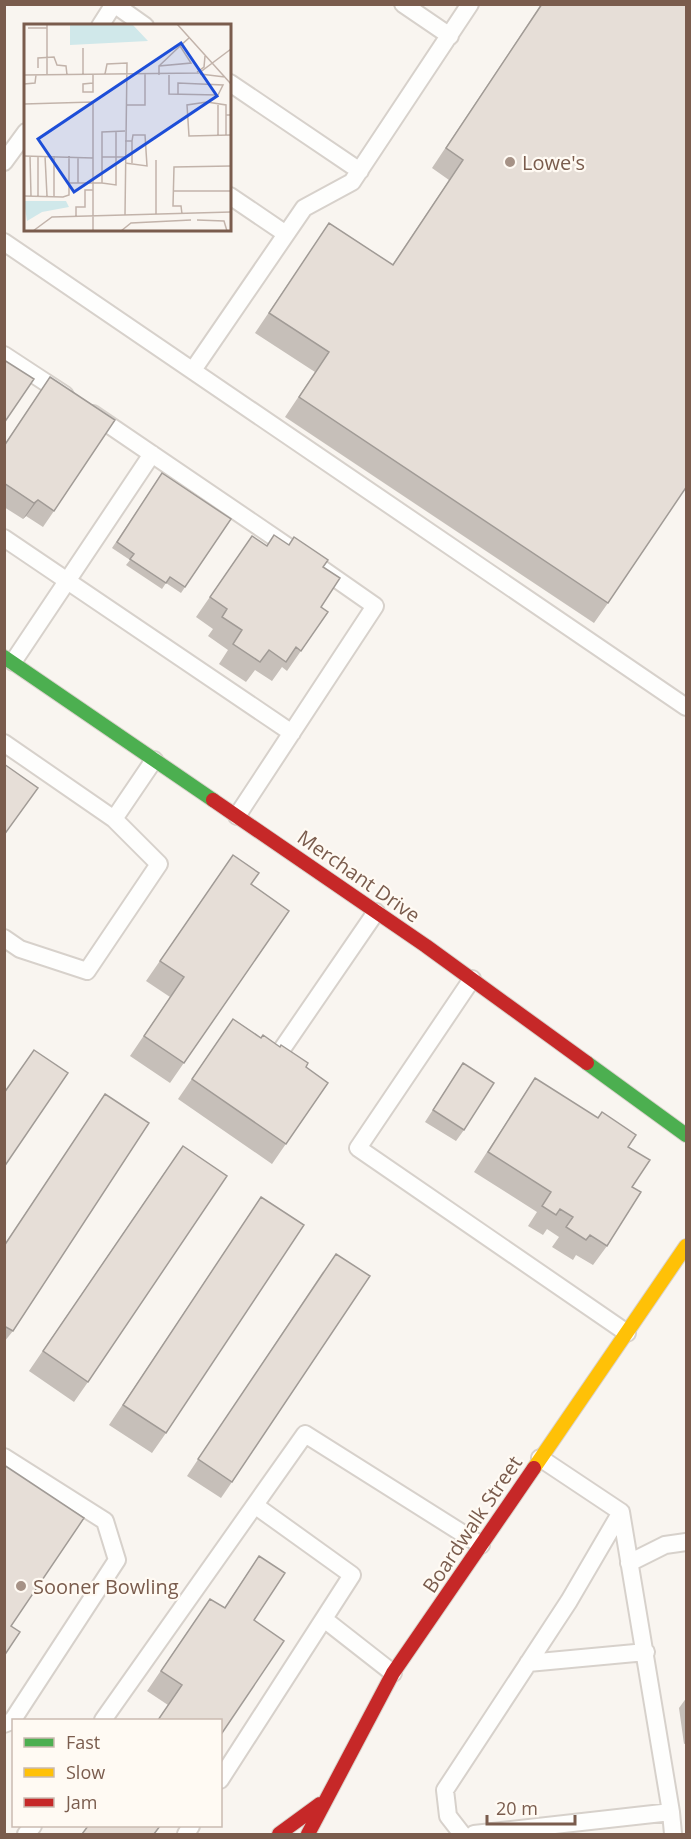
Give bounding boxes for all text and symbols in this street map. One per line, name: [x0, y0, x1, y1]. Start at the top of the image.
inset map: [24, 24, 231, 231]
place label: Lowe's: [522, 149, 585, 176]
marker: Lowe's: [503, 155, 517, 169]
street label: Merchant Drive: [292, 824, 426, 928]
street label: Boardwalk Street: [416, 1450, 528, 1598]
place label: Sooner Bowling: [33, 1573, 179, 1600]
marker: Sooner Bowling: [14, 1579, 28, 1593]
legend: [12, 1719, 222, 1827]
text: Fast: [66, 1730, 100, 1754]
text: Slow: [66, 1760, 105, 1784]
scale bar: [487, 1788, 576, 1826]
text: Jam: [64, 1790, 98, 1814]
text: 20 m: [496, 1796, 538, 1820]

